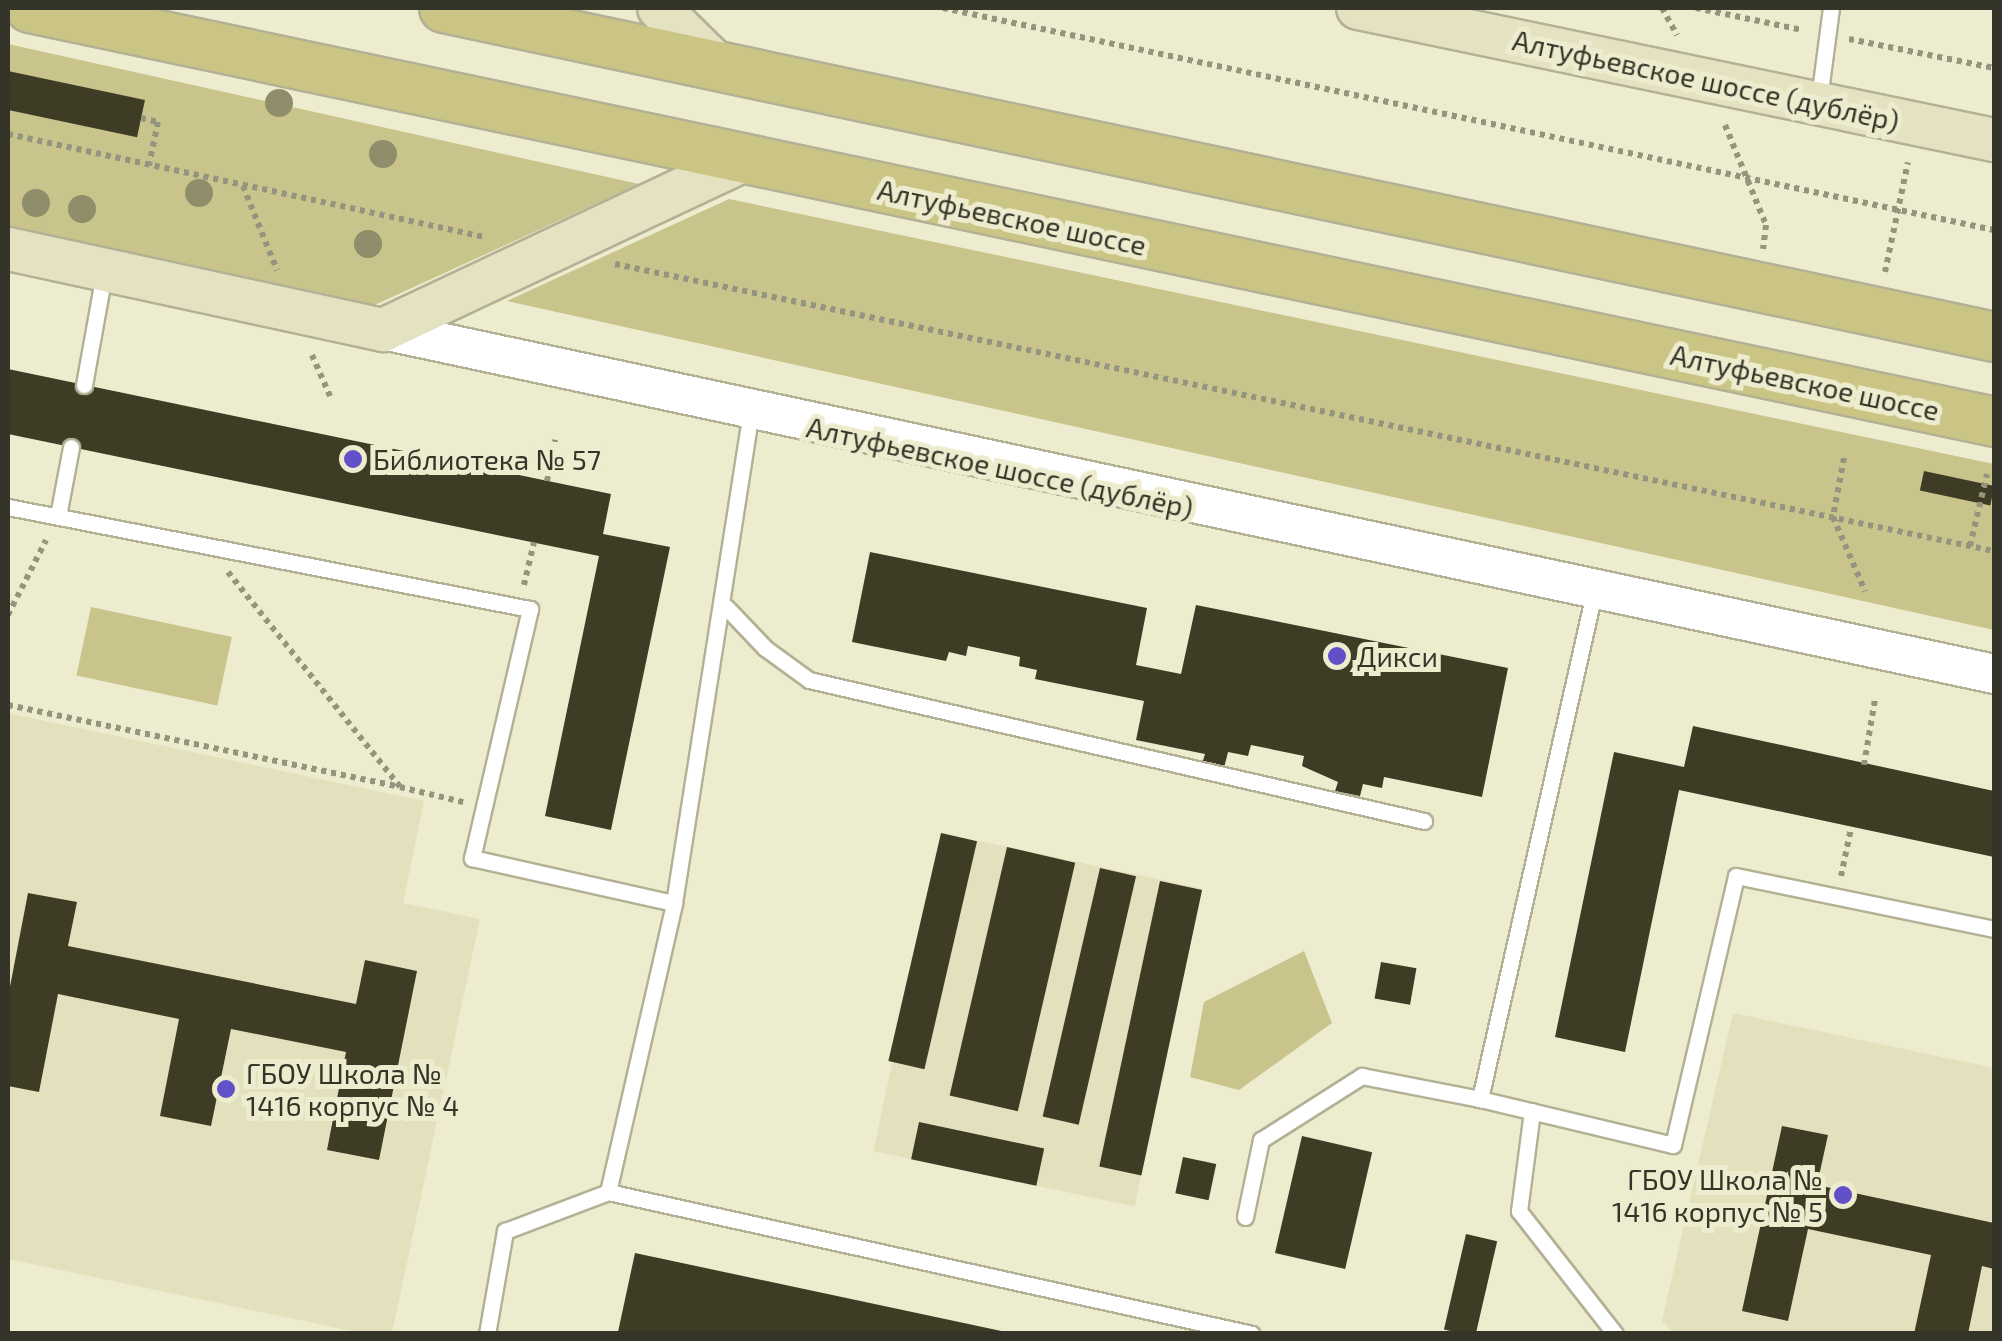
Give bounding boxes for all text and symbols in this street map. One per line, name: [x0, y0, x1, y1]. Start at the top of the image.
street label: Алтуфьевское шоссе (дублёр): [1510, 23, 1902, 137]
street label: Алтуфьевское шоссе: [875, 172, 1149, 262]
street label: Алтуфьевское шоссе: [1668, 337, 1942, 427]
street label: Алтуфьевское шоссе (дублёр): [804, 410, 1196, 524]
place label: Библиотека № 57: [373, 442, 601, 476]
marker: Библиотека № 57: [342, 448, 364, 470]
place label: Дикси: [1357, 639, 1438, 673]
marker: Дикси: [1326, 645, 1348, 667]
place label: ГБОУ Школа № 1416 корпус № 4: [246, 1056, 459, 1122]
marker: ГБОУ Школа № 1416 корпус № 4: [215, 1078, 237, 1100]
place label: ГБОУ Школа № 1416 корпус № 5: [1612, 1162, 1823, 1228]
marker: ГБОУ Школа № 1416 корпус № 5: [1832, 1184, 1854, 1206]

